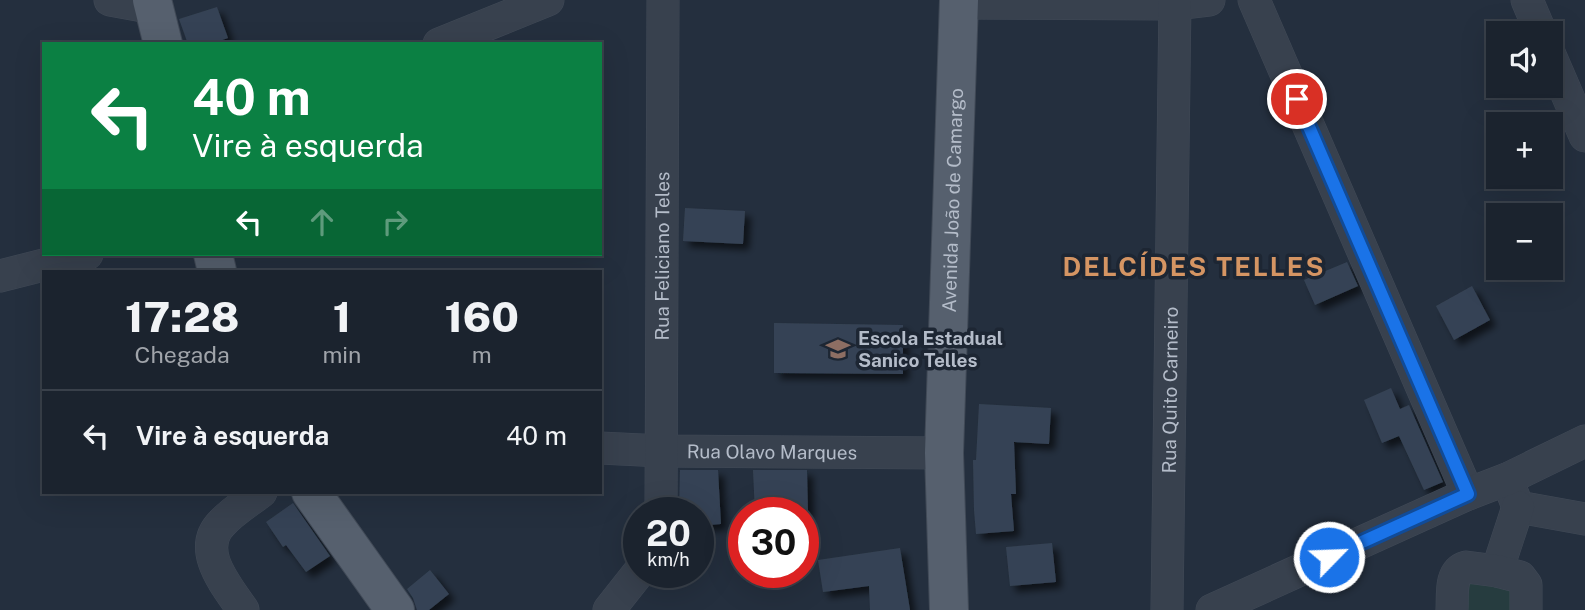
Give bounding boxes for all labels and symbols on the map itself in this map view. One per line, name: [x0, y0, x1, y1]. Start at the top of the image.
pin: [1267, 69, 1327, 129]
street label: Avenida João de Camargo: [938, 88, 967, 313]
street label: Rua Feliciano Teles: [651, 171, 673, 341]
district label: DELCÍDES TELLES: [1063, 251, 1326, 282]
street label: Rua Quito Carneiro: [1158, 306, 1182, 474]
place label: Escola Estadual Sanico Telles: [858, 327, 1003, 371]
school or university icon: Escola Estadual Sanico Telles: [824, 335, 852, 363]
street label: Rua Olavo Marques: [687, 440, 857, 463]
speed limit sign: 30: [728, 497, 819, 588]
position arrow: [1292, 520, 1366, 594]

